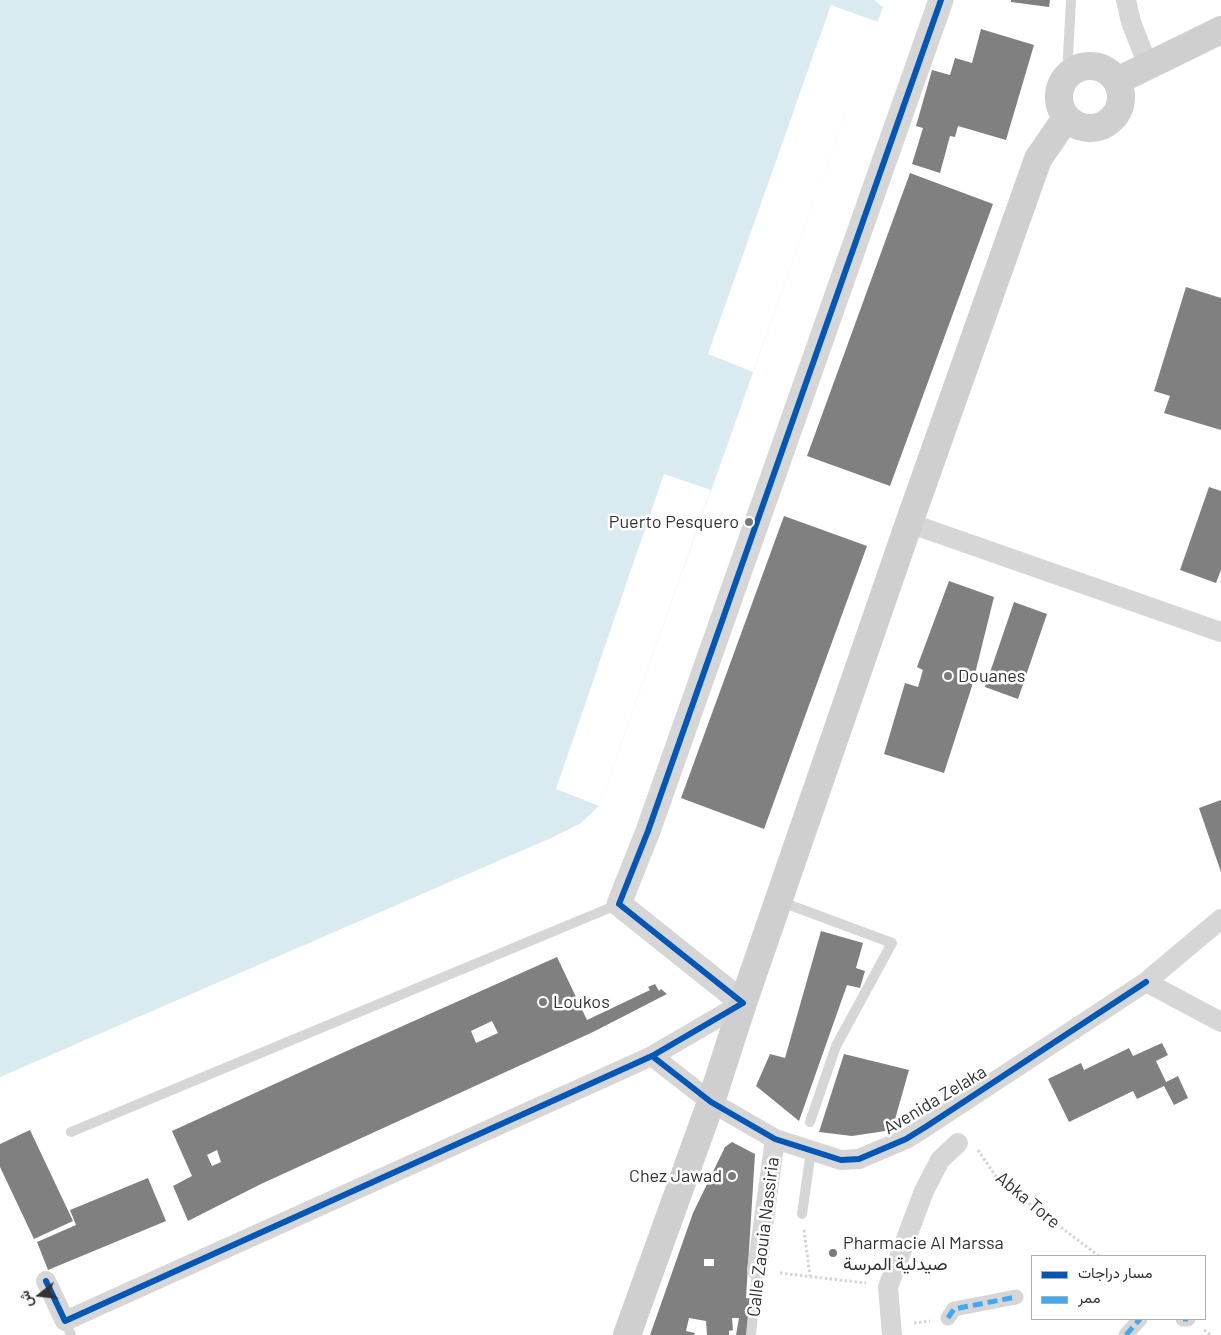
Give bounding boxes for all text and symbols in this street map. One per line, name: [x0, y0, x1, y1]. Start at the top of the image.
place label: Puerto Pesquero: [609, 511, 739, 533]
marker: Puerto Pesquero: [743, 516, 755, 528]
place label: Douanes: [958, 665, 1025, 687]
marker: Douanes: [942, 670, 954, 682]
place label: Loukos: [553, 991, 610, 1013]
marker: Loukos: [537, 996, 549, 1008]
street label: Avenida Zelaka: [880, 1061, 990, 1139]
street label: Calle Zaouia Nassiria: [742, 1156, 784, 1318]
place label: Chez Jawad: [629, 1165, 722, 1187]
street label: Abka Tore: [991, 1167, 1065, 1233]
marker: Chez Jawad: [726, 1170, 738, 1182]
place label: Pharmacie Al Marssa صيدلية المرسة: [843, 1232, 1004, 1274]
marker: Pharmacie Al Marssa صيدلية المرسة: [827, 1247, 839, 1259]
legend: [1031, 1255, 1206, 1320]
text: مسار دراجات: [1078, 1263, 1153, 1281]
north arrow: [15, 1270, 65, 1320]
text: ممر: [1078, 1288, 1100, 1306]
text: ش: [15, 1289, 36, 1310]

